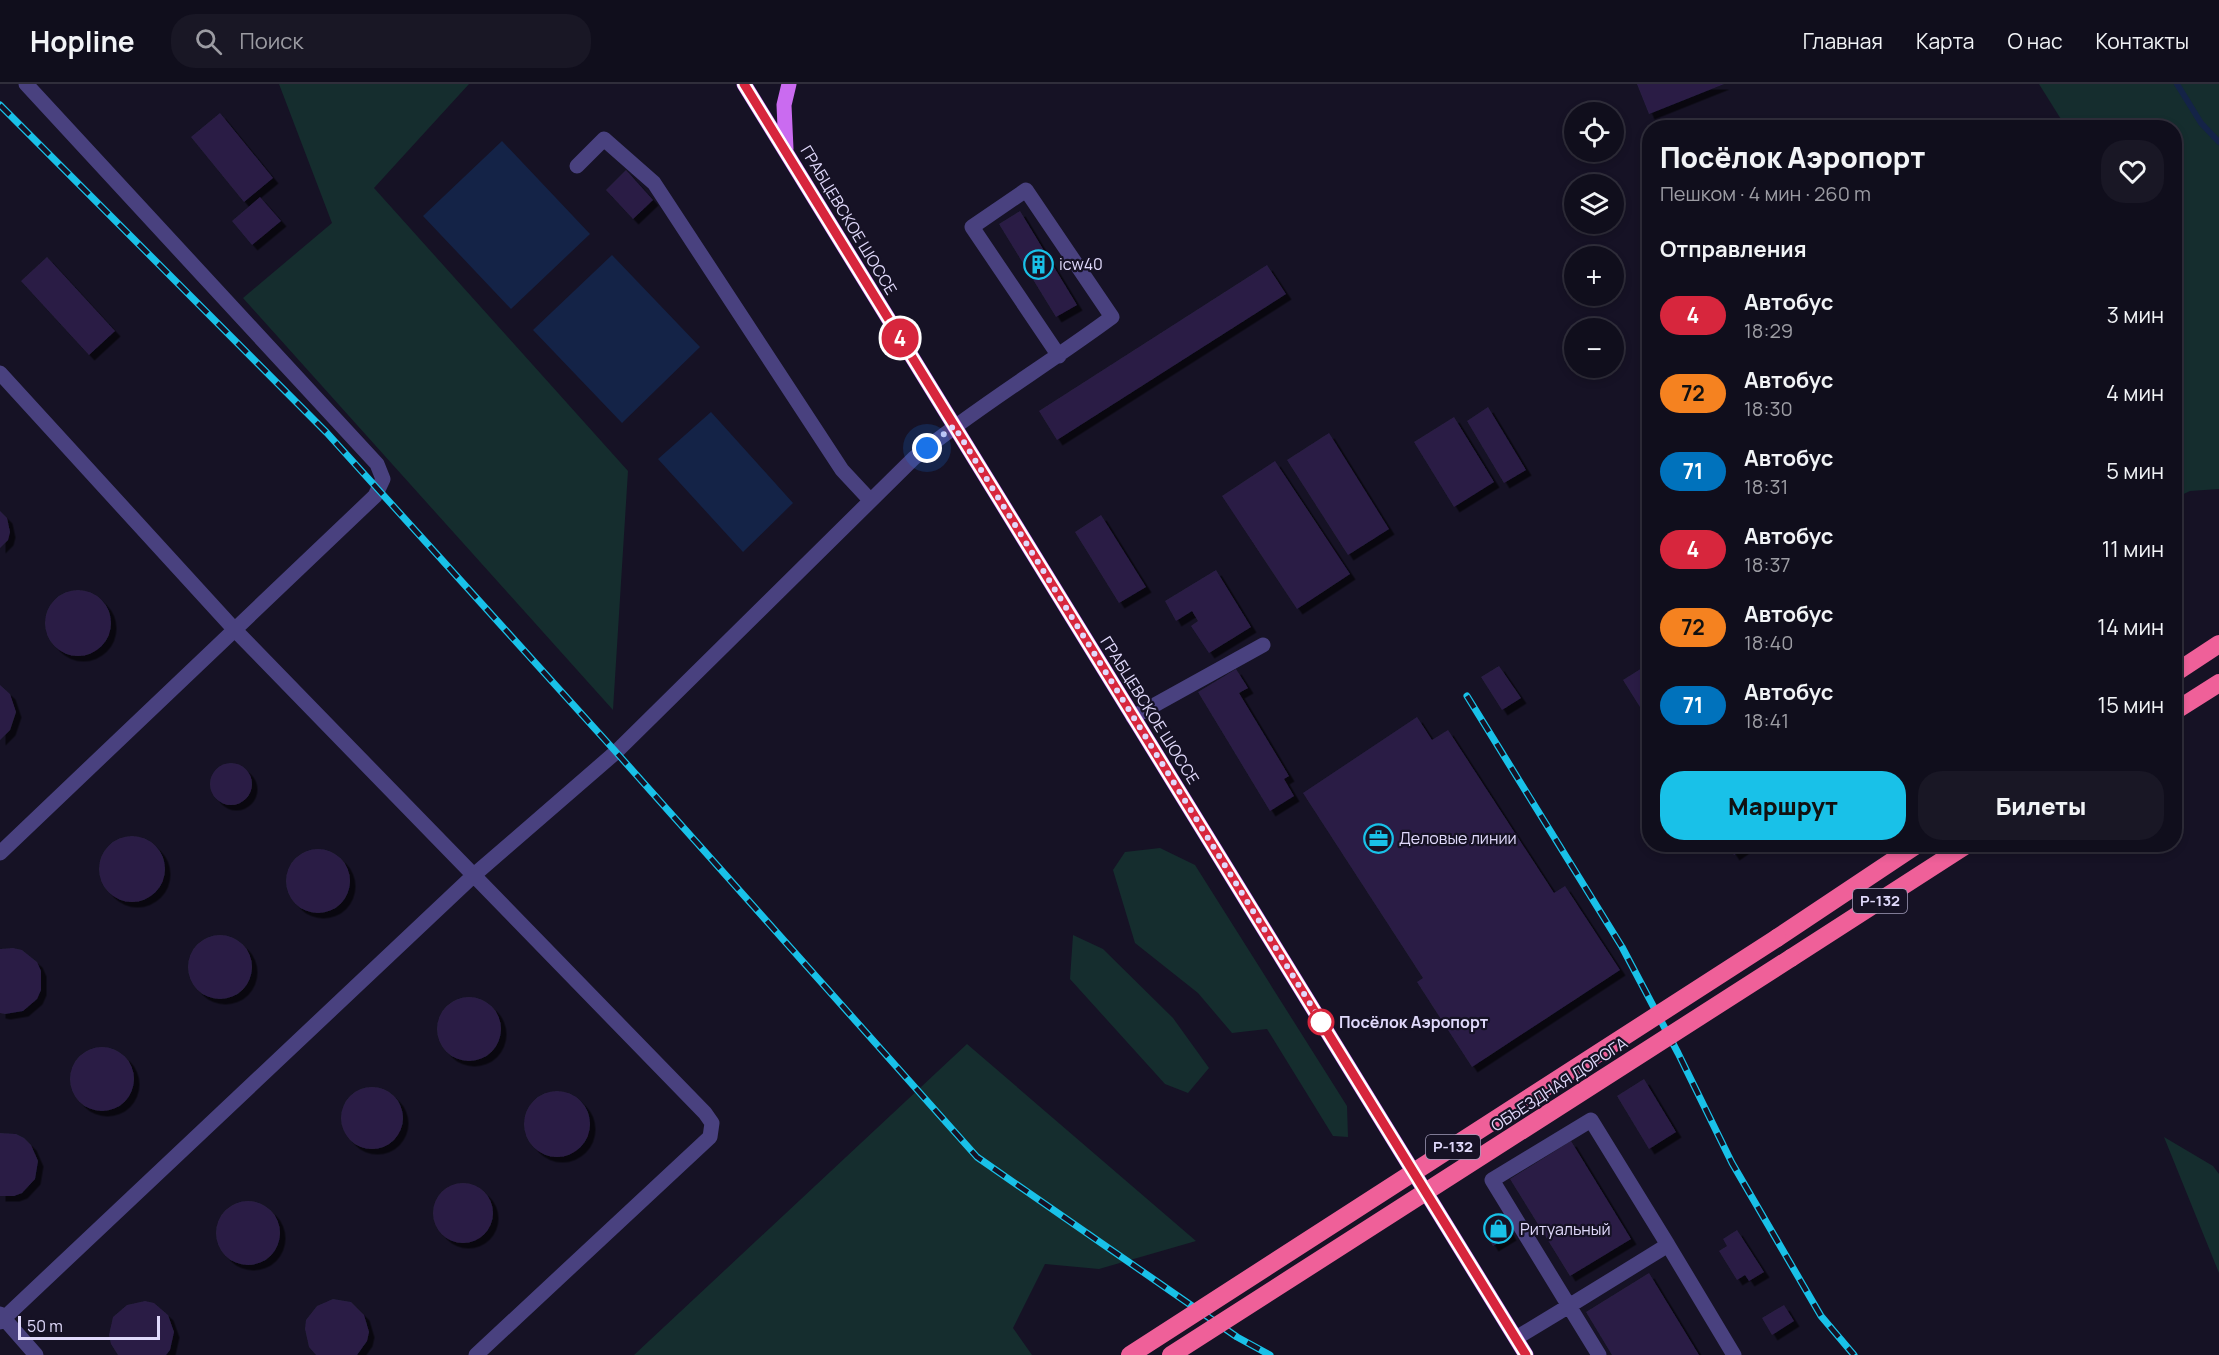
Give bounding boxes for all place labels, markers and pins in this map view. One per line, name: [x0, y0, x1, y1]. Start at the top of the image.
building icon: icw40: [1022, 248, 1054, 280]
place label: icw40: [1059, 253, 1103, 275]
office icon: Деловые линии: [1362, 822, 1394, 854]
place label: Деловые линии: [1399, 827, 1517, 849]
marker: Посёлок Аэропорт: [1308, 1009, 1334, 1035]
place label: Посёлок Аэропорт: [1339, 1011, 1489, 1033]
shop icon: Ритуальный: [1483, 1213, 1515, 1245]
place label: Ритуальный: [1520, 1218, 1611, 1240]

